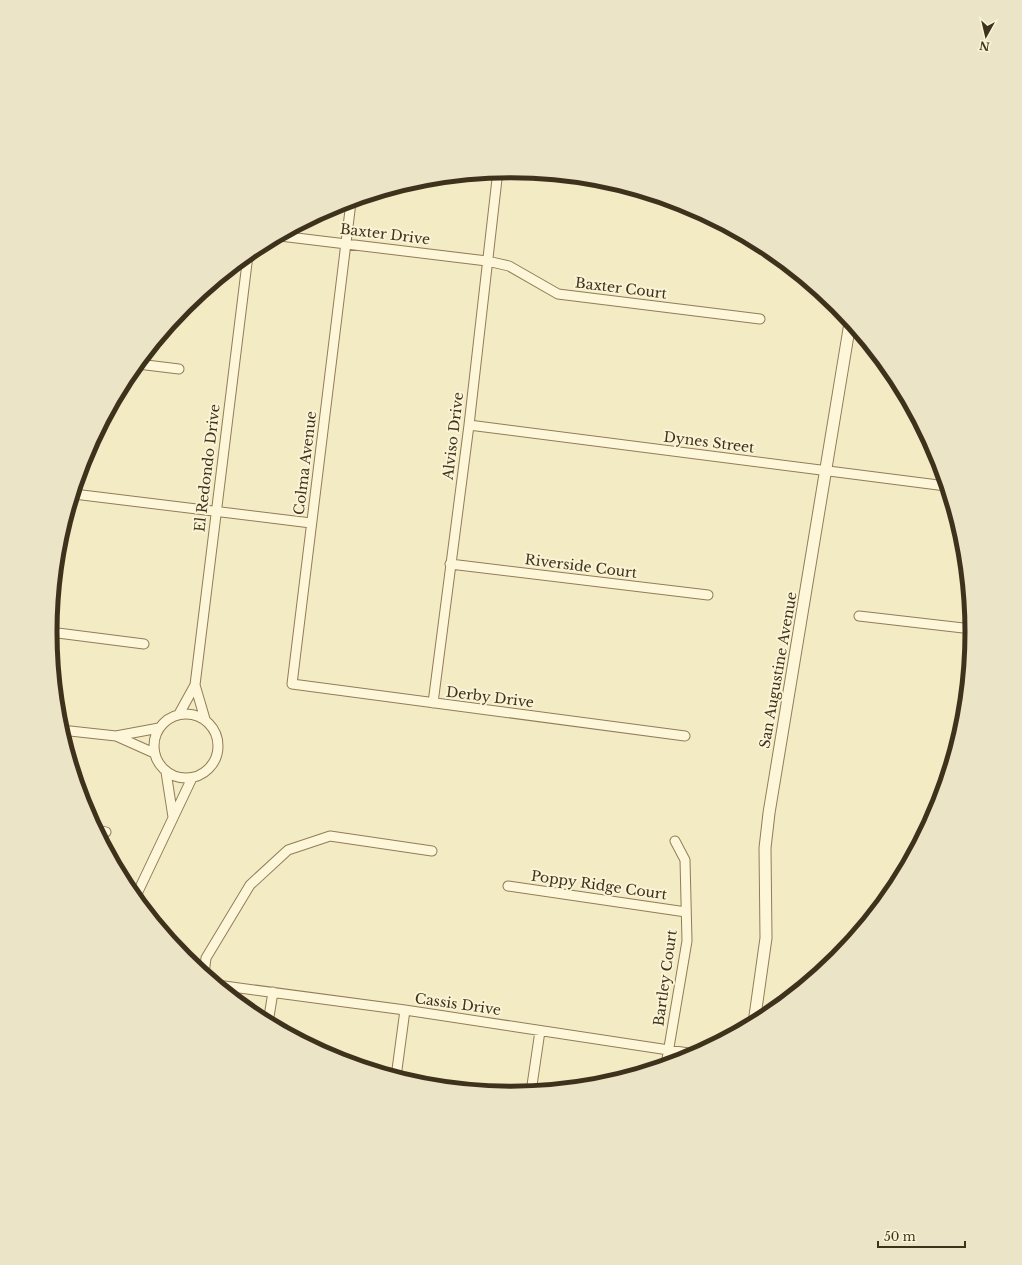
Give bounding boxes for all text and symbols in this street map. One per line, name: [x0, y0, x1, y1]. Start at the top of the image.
north arrow: [966, 16, 1006, 56]
text: N: [978, 38, 991, 54]
street label: Baxter Drive: [339, 220, 431, 248]
street label: Baxter Court: [574, 273, 669, 303]
street label: Alviso Drive: [439, 391, 467, 482]
street label: El Redondo Drive: [190, 403, 224, 533]
street label: Colma Avenue: [290, 410, 320, 516]
street label: Dynes Street: [663, 427, 756, 457]
street label: Riverside Court: [524, 550, 639, 582]
street label: San Augustine Avenue: [755, 590, 801, 750]
street label: Derby Drive: [445, 683, 535, 711]
street label: Poppy Ridge Court: [530, 867, 669, 904]
street label: Bartley Court: [649, 928, 681, 1027]
street label: Cassis Drive: [414, 989, 502, 1019]
scale bar: [878, 1223, 965, 1249]
text: 50 m: [884, 1229, 916, 1244]

